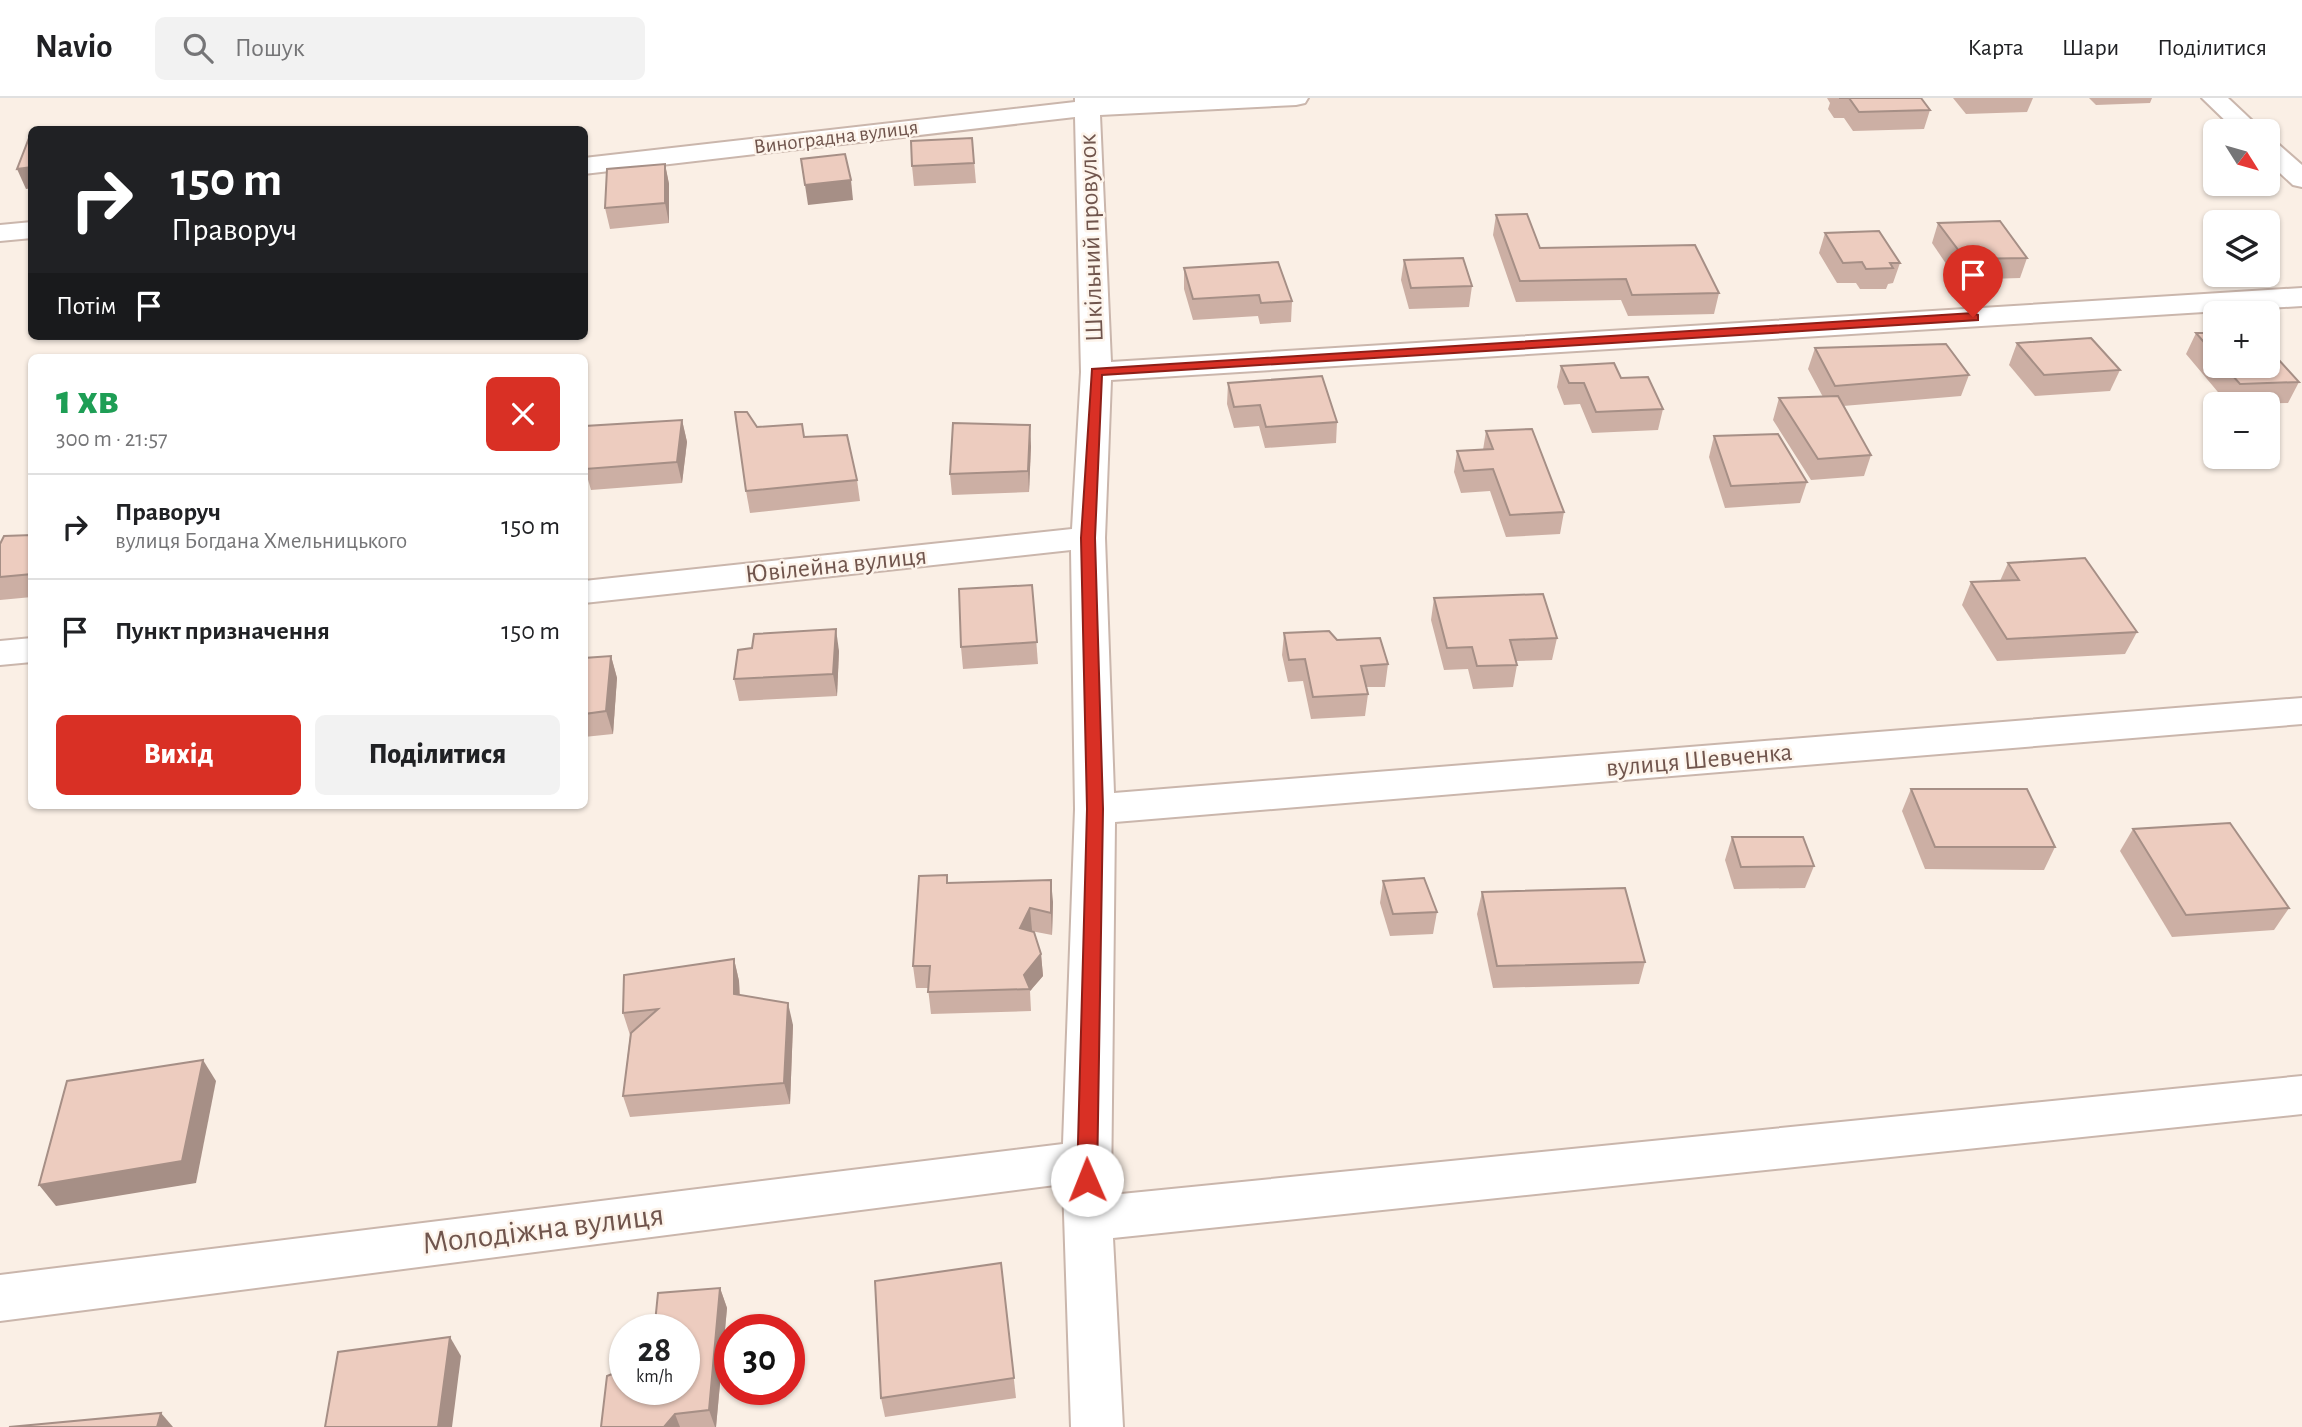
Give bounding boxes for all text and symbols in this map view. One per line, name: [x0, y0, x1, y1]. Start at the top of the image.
search box: [155, 17, 645, 80]
icon: search: [179, 29, 217, 67]
text: Navio: [35, 31, 113, 64]
text: Пошук: [235, 35, 305, 61]
text: Карта: [1967, 36, 2024, 60]
text: Шари: [2062, 36, 2119, 60]
text: Поділитися: [2157, 36, 2267, 60]
street label: Виноградна вулиця: [753, 116, 919, 158]
north arrow: [2203, 119, 2280, 196]
map controls: [2203, 119, 2280, 469]
street label: Шкільний провулок: [1074, 133, 1108, 342]
icon: right: [56, 154, 147, 245]
text: 150 m: [171, 156, 282, 205]
button: layers: [2203, 210, 2280, 287]
text: Праворуч: [171, 214, 297, 246]
pin: [1943, 245, 2003, 317]
icon: arrive: [1954, 256, 1992, 294]
icon: arrive: [130, 287, 168, 325]
text: Потім: [56, 293, 116, 319]
button: +: [2203, 301, 2280, 378]
button: close: [486, 377, 560, 451]
text: 1 хв: [56, 379, 119, 421]
button: −: [2203, 392, 2280, 469]
text: 300 m · 21:57: [56, 428, 168, 451]
text: Праворуч: [115, 499, 221, 525]
icon: right: [56, 508, 94, 546]
text: 150 m: [501, 513, 560, 539]
text: вулиця Богдана Хмельницького: [115, 530, 407, 553]
street label: Ювілейна вулиця: [744, 543, 928, 587]
icon: arrive: [56, 613, 94, 651]
text: Пункт призначення: [115, 618, 330, 644]
text: 150 m: [501, 618, 560, 644]
button: Вихід: [56, 715, 301, 795]
button: Поділитися: [315, 715, 560, 795]
street label: вулиця Шевченка: [1605, 739, 1793, 781]
position arrow: [1050, 1143, 1124, 1217]
street label: Молодіжна вулиця: [420, 1198, 666, 1260]
speed limit sign: 30: [714, 1314, 805, 1405]
text: 28: [638, 1333, 671, 1368]
text: km/h: [636, 1368, 673, 1386]

